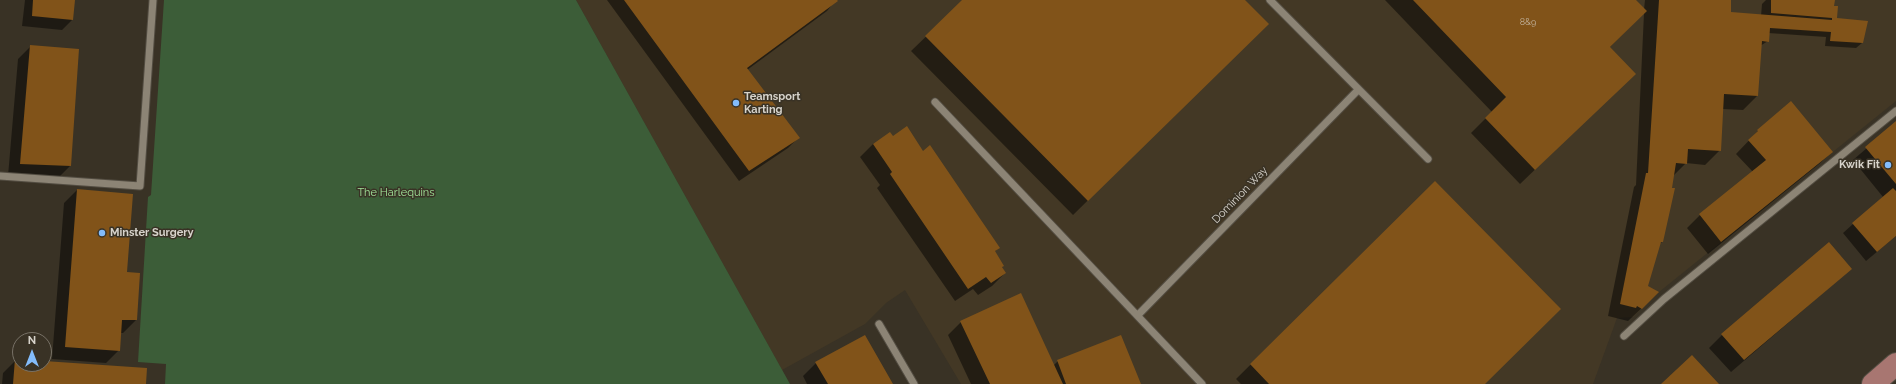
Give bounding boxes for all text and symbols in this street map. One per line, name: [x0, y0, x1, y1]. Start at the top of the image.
house number: 8&9: [1520, 17, 1536, 27]
place label: Teamsport Karting: [744, 90, 800, 116]
marker: Teamsport Karting: [731, 98, 741, 108]
place label: Kwik Fit: [1839, 158, 1880, 172]
marker: Kwik Fit: [1883, 160, 1893, 170]
street label: Dominion Way: [1209, 164, 1271, 226]
park label: The Harlequins: [357, 186, 435, 200]
place label: Minster Surgery: [110, 226, 194, 240]
marker: Minster Surgery: [97, 228, 107, 238]
north arrow: [12, 332, 52, 372]
text: N: [28, 334, 36, 347]

